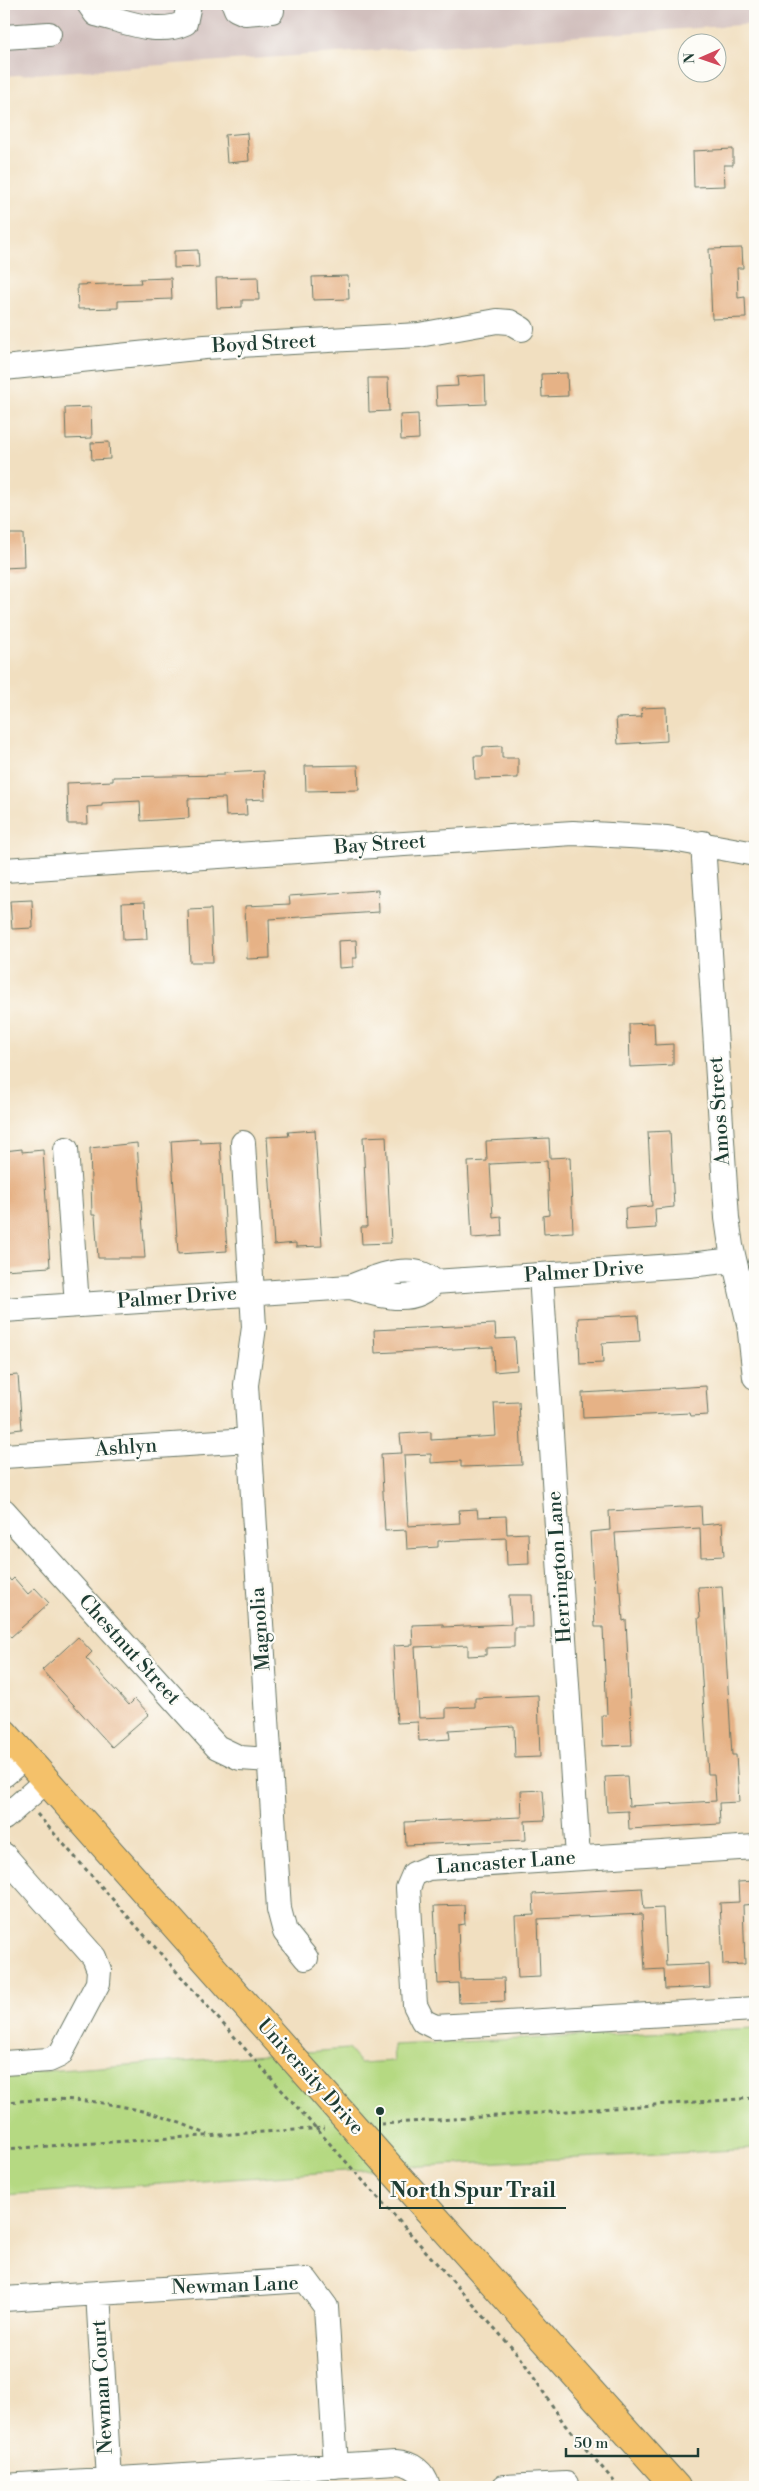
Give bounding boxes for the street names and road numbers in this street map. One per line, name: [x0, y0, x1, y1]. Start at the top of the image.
street label: Boyd Street: [210, 329, 317, 359]
street label: Bay Street: [332, 829, 427, 861]
street label: Amos Street: [704, 1055, 736, 1168]
street label: Palmer Drive: [523, 1255, 645, 1289]
street label: Palmer Drive: [116, 1281, 238, 1315]
street label: Ashlyn: [93, 1433, 158, 1463]
street label: Herrington Lane: [542, 1490, 578, 1644]
street label: Magnolia: [246, 1585, 276, 1672]
street label: Chestnut Street: [73, 1589, 185, 1711]
street label: Lancaster Lane: [436, 1846, 576, 1880]
street label: University Drive: [251, 2014, 369, 2140]
street label: Newman Lane: [171, 2271, 299, 2301]
street label: Newman Court: [87, 2319, 119, 2455]

